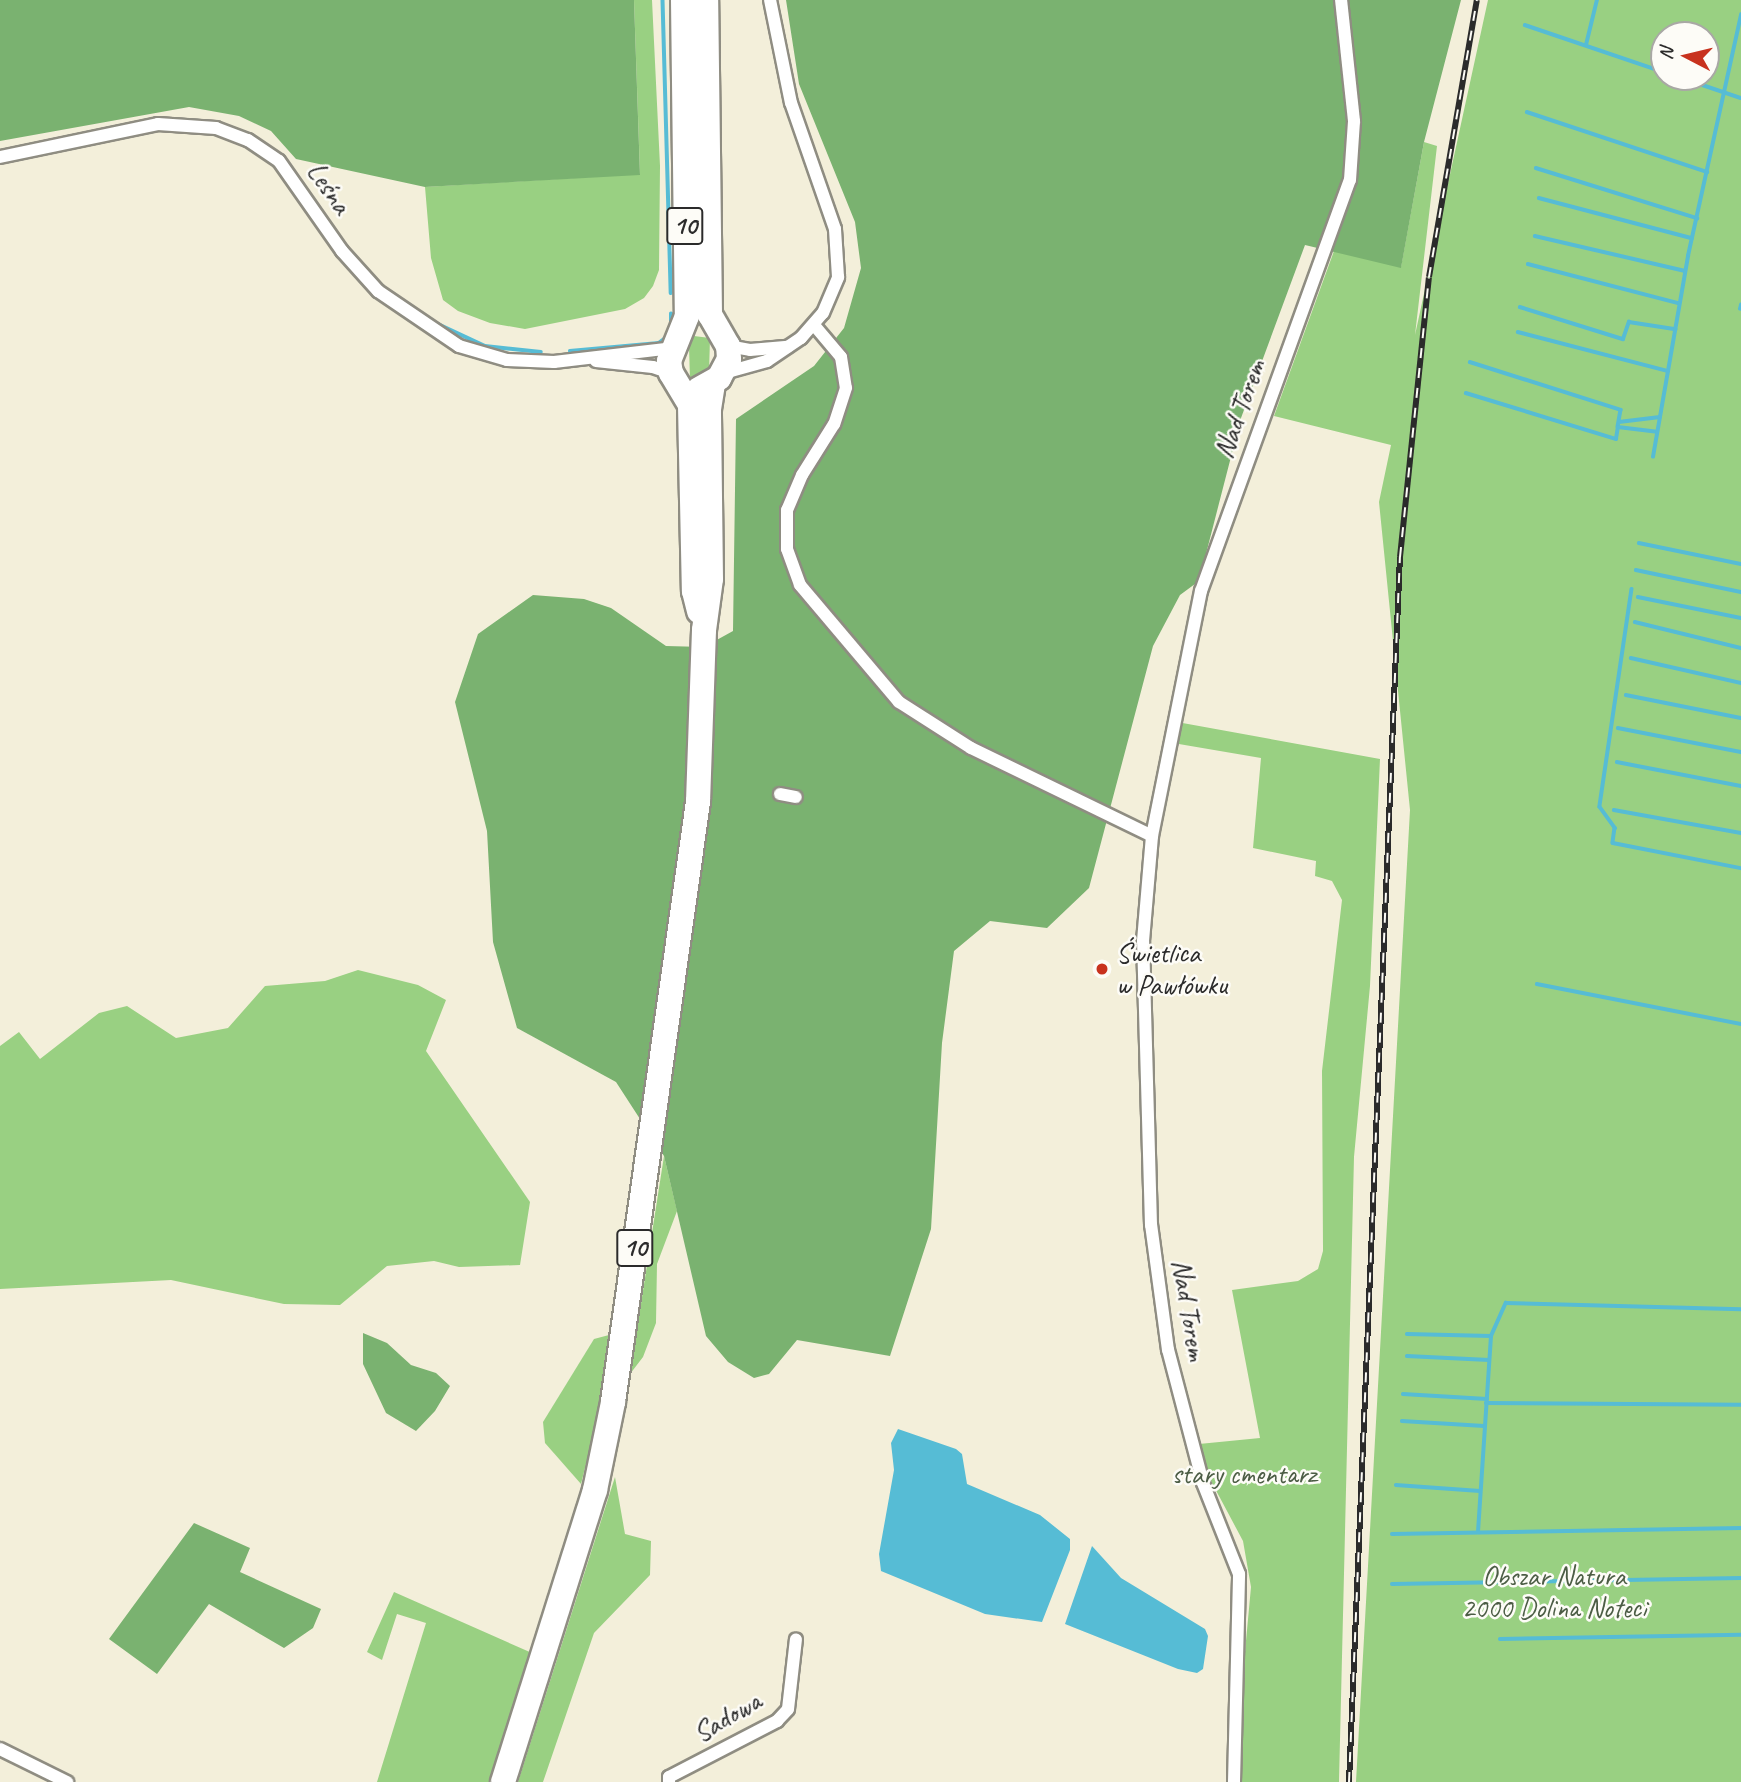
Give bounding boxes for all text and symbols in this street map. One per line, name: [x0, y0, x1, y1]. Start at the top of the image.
north arrow: [1650, 21, 1720, 91]
text: N: [1654, 46, 1679, 61]
street label: Leśna: [299, 156, 359, 220]
road number: 10: [666, 204, 704, 248]
street label: Nad Torem: [1207, 355, 1273, 463]
place label: Świetlica w Pawłówku: [1116, 936, 1227, 1002]
marker: Świetlica w Pawłówku: [1094, 961, 1110, 977]
road number: 10: [616, 1226, 654, 1270]
street label: Nad Torem: [1164, 1256, 1214, 1364]
park label: stary cmentarz: [1171, 1457, 1317, 1491]
park label: Obszar Natura 2000 Dolina Noteci: [1462, 1559, 1646, 1625]
street label: Sadowa: [687, 1684, 767, 1750]

